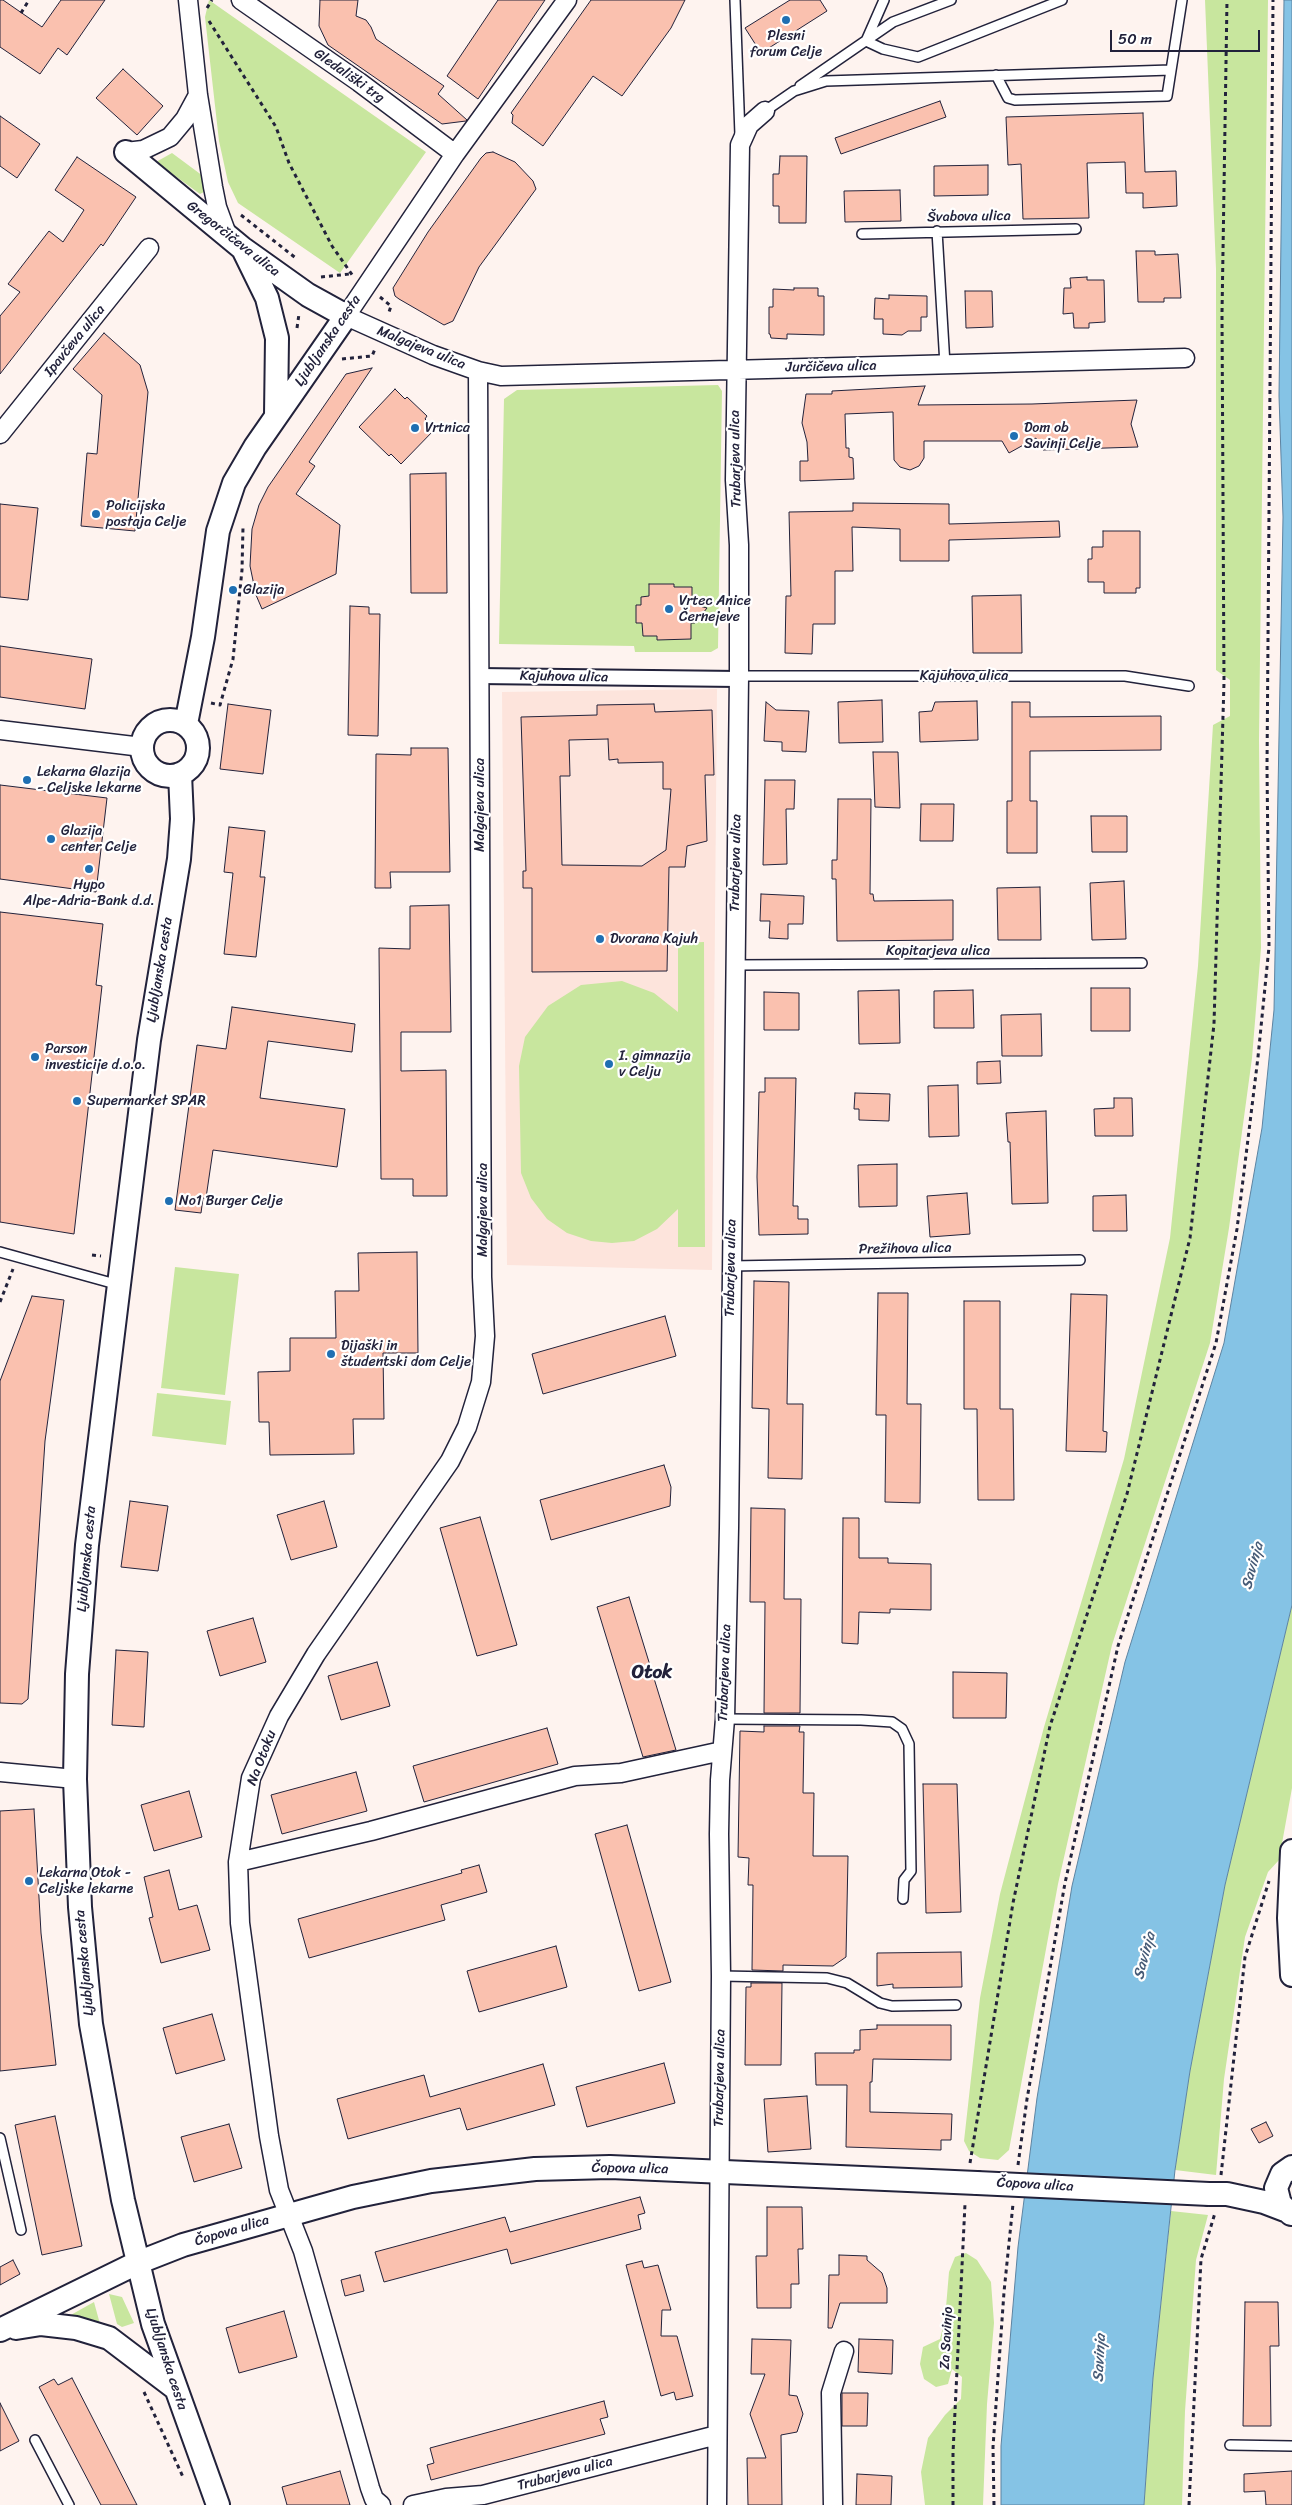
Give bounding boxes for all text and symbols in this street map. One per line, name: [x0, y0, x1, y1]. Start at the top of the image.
marker: Plesni forum Celje: [780, 14, 792, 26]
scale bar: [1112, 20, 1262, 52]
text: 50 m: [1118, 26, 1152, 52]
place label: Plesni forum Celje: [750, 28, 822, 60]
street label: Gledališki trg: [310, 45, 388, 107]
street label: Gregorčičeva ulica: [183, 198, 283, 280]
street label: Švabova ulica: [927, 208, 1011, 226]
street label: Ljubljanska cesta: [291, 292, 365, 390]
street label: Ipavčeva ulica: [41, 302, 109, 380]
street label: Malgajeva ulica: [374, 323, 468, 373]
street label: Jurčičeva ulica: [785, 358, 877, 376]
street label: Trubarjeva ulica: [727, 410, 745, 508]
place label: Vrtnica: [425, 420, 470, 436]
place label: Dom ob Savinji Celje: [1024, 420, 1101, 452]
marker: Vrtnica: [409, 422, 421, 434]
marker: Dom ob Savinji Celje: [1008, 430, 1020, 442]
place label: Policijska postaja Celje: [106, 498, 186, 530]
marker: Policijska postaja Celje: [90, 508, 102, 520]
place label: Glazija: [243, 582, 284, 598]
marker: Glazija: [227, 584, 239, 596]
place label: Vrtec Anice Černejeve: [679, 593, 751, 626]
marker: Vrtec Anice Černejeve: [663, 603, 675, 615]
street label: Kajuhova ulica: [520, 668, 608, 686]
street label: Kajuhova ulica: [920, 668, 1008, 684]
street label: Malgajeva ulica: [472, 758, 488, 852]
place label: Lekarna Glazija - Celjske lekarne: [37, 764, 141, 796]
marker: Lekarna Glazija - Celjske lekarne: [21, 774, 33, 786]
street label: Trubarjeva ulica: [727, 814, 745, 912]
place label: Glazija center Celje: [61, 823, 137, 856]
marker: Glazija center Celje: [45, 833, 57, 845]
marker: Hypo Alpe-Adria-Bank d.d.: [83, 863, 95, 875]
place label: Hypo Alpe-Adria-Bank d.d.: [23, 877, 155, 910]
street label: Ljubljanska cesta: [143, 916, 177, 1024]
place label: Dvorana Kajuh: [610, 931, 698, 947]
marker: Dvorana Kajuh: [594, 933, 606, 945]
street label: Kopitarjeva ulica: [886, 943, 990, 959]
place label: Parson investicije d.o.o.: [45, 1041, 146, 1074]
place label: I. gimnazija v Celju: [619, 1048, 691, 1080]
marker: Parson investicije d.o.o.: [29, 1051, 41, 1063]
marker: I. gimnazija v Celju: [603, 1058, 615, 1070]
place label: Supermarket SPAR: [87, 1093, 206, 1109]
marker: Supermarket SPAR: [71, 1095, 83, 1107]
street label: Malgajeva ulica: [475, 1163, 491, 1257]
place label: No1 Burger Celje: [179, 1193, 283, 1209]
marker: No1 Burger Celje: [163, 1195, 175, 1207]
street label: Trubarjeva ulica: [722, 1219, 740, 1317]
street label: Prežihova ulica: [858, 1240, 952, 1258]
place label: Dijaški in študentski dom Celje: [341, 1338, 471, 1370]
marker: Dijaški in študentski dom Celje: [325, 1348, 337, 1360]
street label: Ljubljanska cesta: [74, 1505, 100, 1613]
water label: Savinja: [1238, 1540, 1268, 1592]
street label: Trubarjeva ulica: [715, 1624, 735, 1722]
district label: Otok: [632, 1662, 672, 1684]
street label: Na Otoku: [244, 1728, 280, 1788]
place label: Lekarna Otok - Celjske lekarne: [39, 1865, 133, 1898]
marker: Lekarna Otok - Celjske lekarne: [23, 1875, 35, 1887]
street label: Ljubljanska cesta: [72, 1909, 98, 2017]
water label: Savinja: [1130, 1930, 1160, 1982]
street label: Trubarjeva ulica: [711, 2029, 729, 2127]
street label: Čopova ulica: [591, 2160, 669, 2178]
street label: Čopova ulica: [996, 2175, 1074, 2195]
street label: Čopova ulica: [193, 2212, 271, 2250]
street label: Ljubljanska cesta: [142, 2306, 190, 2412]
street label: Za Savinjo: [937, 2306, 957, 2370]
water label: Savinja: [1090, 2334, 1110, 2382]
street label: Trubarjeva ulica: [516, 2453, 614, 2495]

